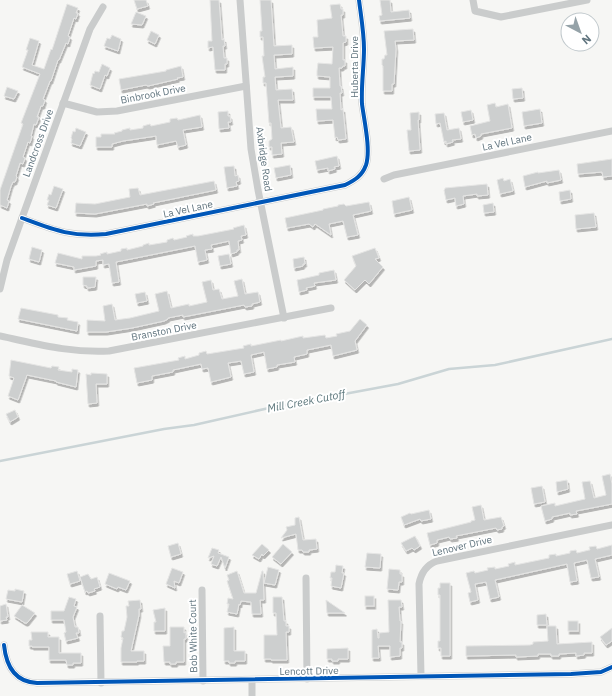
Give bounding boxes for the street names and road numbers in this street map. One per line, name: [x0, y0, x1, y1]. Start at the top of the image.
street label: Huberta Drive: [348, 35, 361, 98]
street label: Binbrook Drive: [119, 81, 187, 107]
street label: Landcross Drive: [20, 107, 56, 179]
street label: Axbridge Road: [253, 126, 275, 192]
street label: La Vel Lane: [481, 130, 534, 154]
street label: La Vel Lane: [162, 197, 215, 221]
street label: Branston Drive: [130, 318, 198, 344]
street label: Lenover Drive: [431, 533, 494, 559]
street label: Bob White Court: [186, 599, 200, 673]
street label: Lencott Drive: [279, 664, 339, 678]

